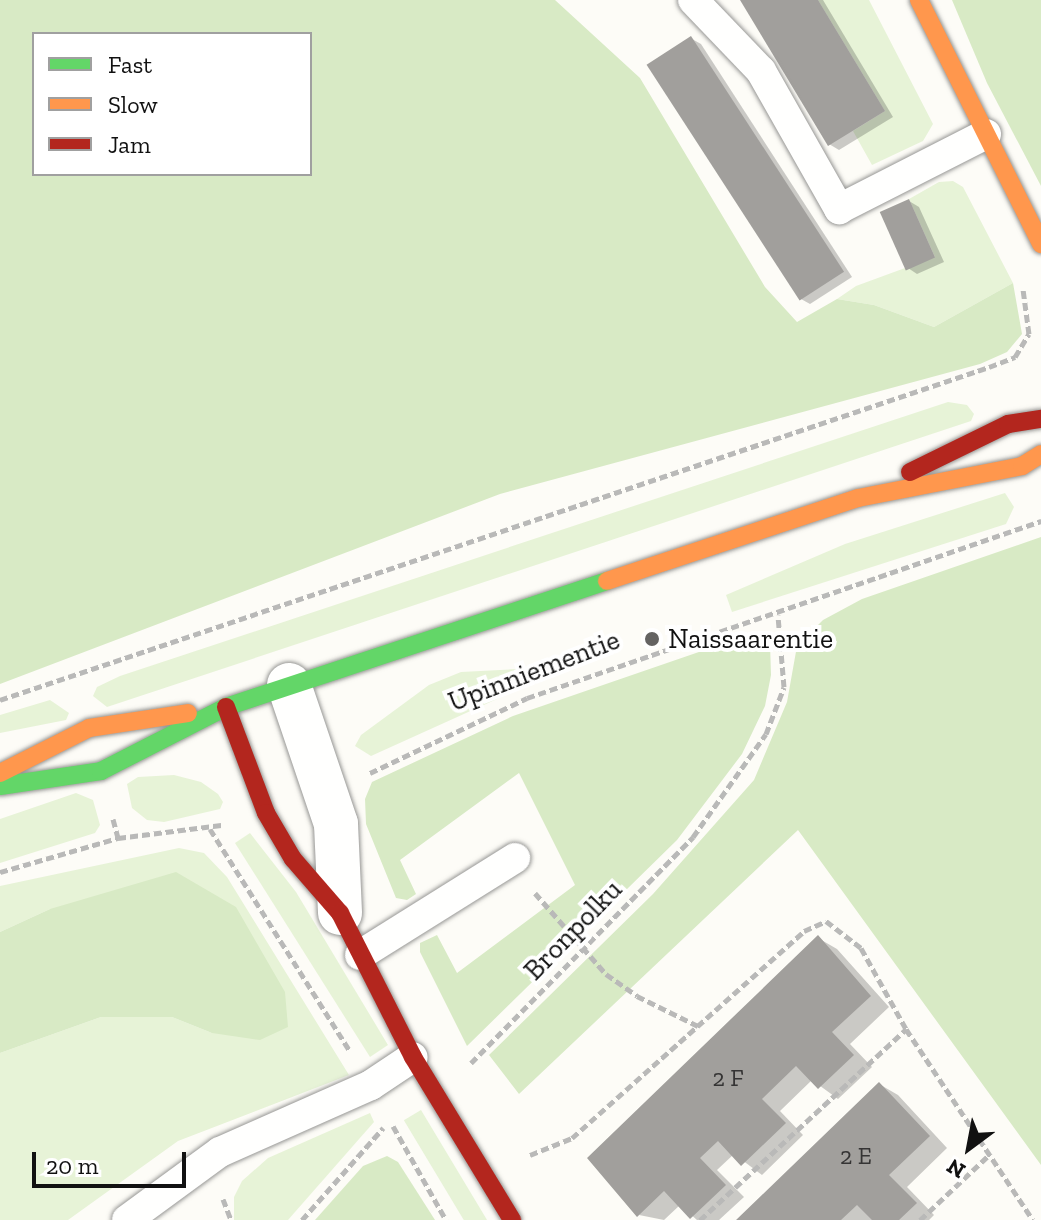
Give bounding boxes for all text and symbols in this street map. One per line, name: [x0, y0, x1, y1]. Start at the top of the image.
legend: [32, 32, 312, 176]
text: Fast: [108, 50, 152, 79]
text: Slow: [108, 90, 158, 119]
text: Jam: [108, 130, 151, 159]
place label: Naissaarentie: [668, 622, 833, 656]
street label: Upinniementie: [444, 623, 624, 719]
marker: Naissaarentie: [643, 630, 661, 648]
street label: Bronpolku: [517, 873, 629, 987]
house number: 2 F: [712, 1064, 744, 1092]
north arrow: [929, 1108, 1009, 1188]
scale bar: [36, 1136, 190, 1186]
house number: 2 E: [840, 1142, 872, 1170]
text: 20 m: [46, 1151, 98, 1180]
text: N: [942, 1153, 970, 1185]

